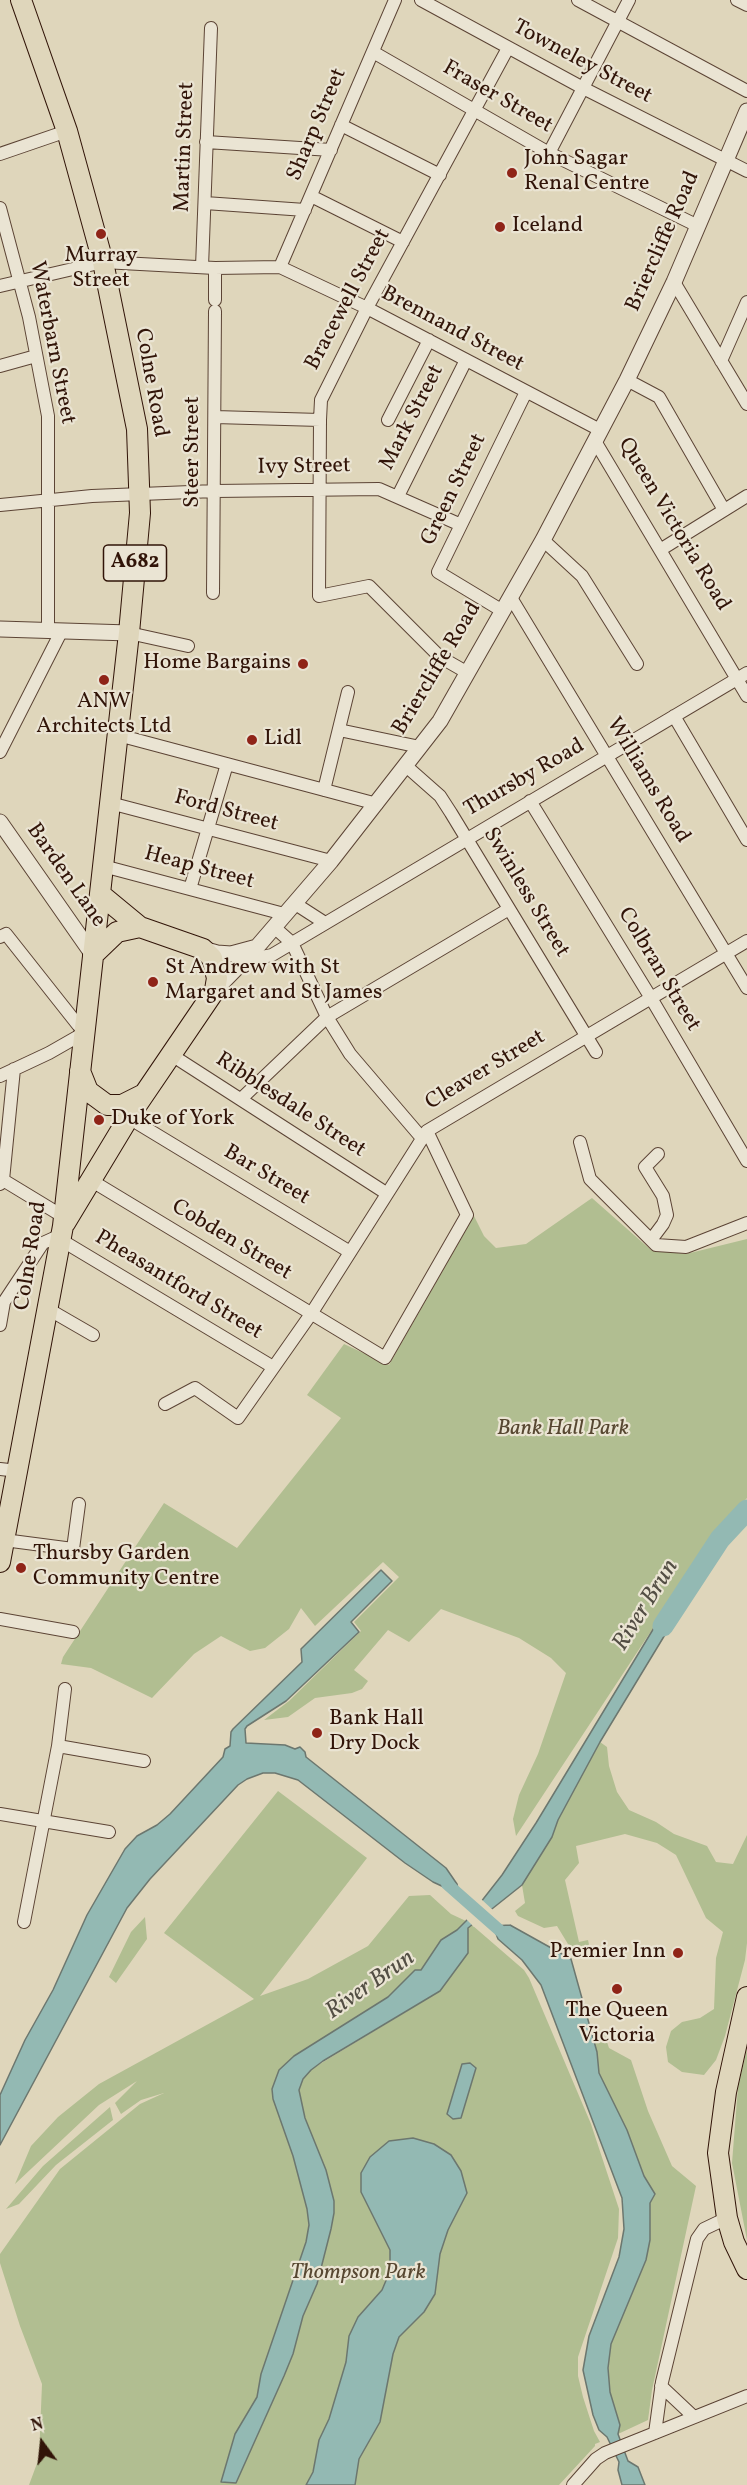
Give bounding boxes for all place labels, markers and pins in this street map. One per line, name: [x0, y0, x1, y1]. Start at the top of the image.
place label: John Sagar Renal Centre: [524, 147, 649, 198]
marker: John Sagar Renal Centre: [505, 166, 519, 180]
place label: Iceland: [512, 214, 583, 240]
marker: Iceland: [493, 220, 507, 234]
marker: Murray Street: [94, 227, 108, 241]
place label: Murray Street: [64, 244, 138, 296]
place label: Home Bargains: [143, 651, 291, 677]
marker: Home Bargains: [296, 657, 310, 671]
marker: ANW Architects Ltd: [97, 673, 111, 687]
place label: ANW Architects Ltd: [36, 690, 172, 742]
place label: Lidl: [264, 727, 302, 753]
marker: Lidl: [245, 733, 259, 747]
place label: St Andrew with St Margaret and St James: [165, 956, 382, 1008]
marker: St Andrew with St Margaret and St James: [146, 975, 160, 989]
place label: Duke of York: [111, 1107, 234, 1133]
marker: Duke of York: [92, 1113, 106, 1127]
place label: Thursby Garden Community Centre: [33, 1542, 219, 1594]
marker: Thursby Garden Community Centre: [14, 1561, 28, 1575]
place label: Bank Hall Dry Dock: [329, 1707, 424, 1759]
marker: Bank Hall Dry Dock: [310, 1726, 324, 1740]
place label: Premier Inn: [549, 1940, 666, 1966]
marker: Premier Inn: [671, 1946, 685, 1960]
marker: The Queen Victoria: [610, 1982, 624, 1996]
place label: The Queen Victoria: [566, 1999, 668, 2050]

